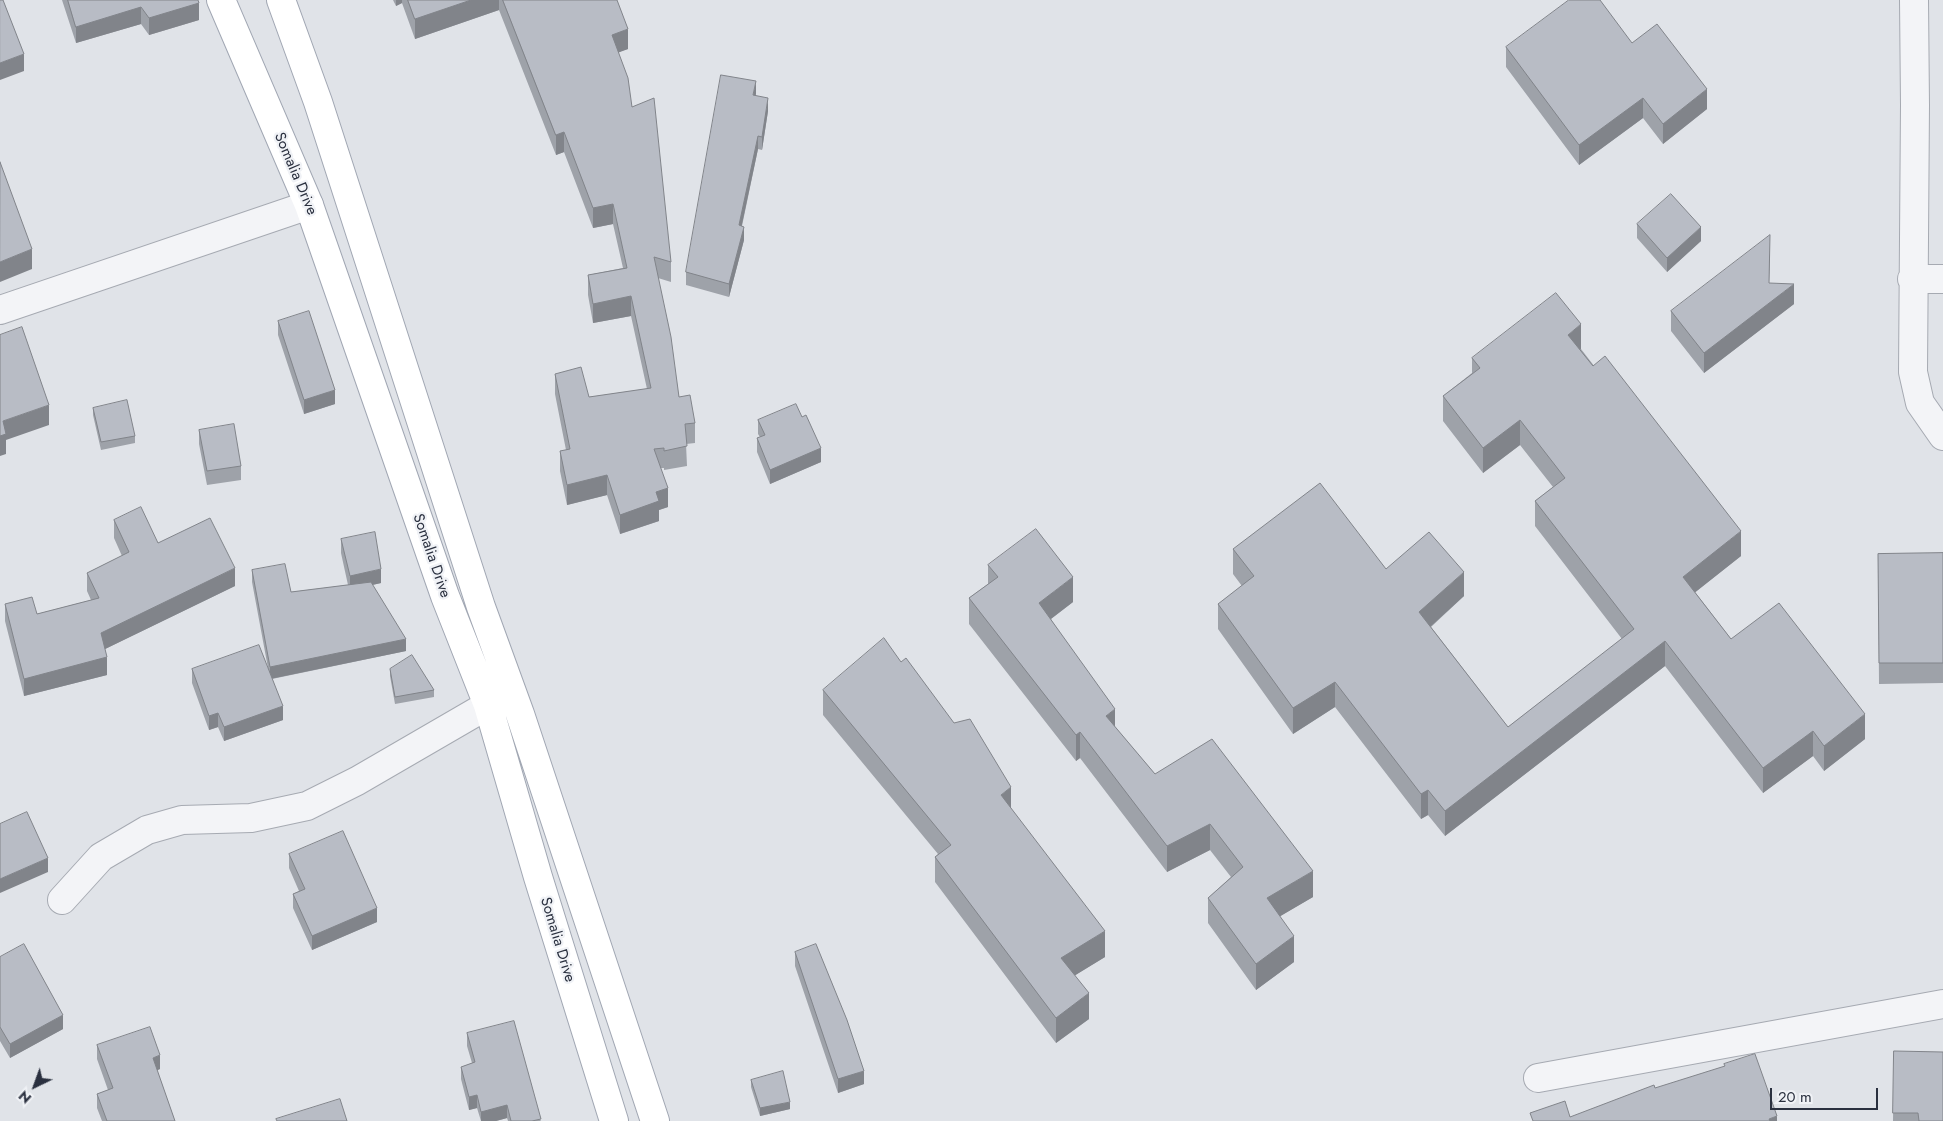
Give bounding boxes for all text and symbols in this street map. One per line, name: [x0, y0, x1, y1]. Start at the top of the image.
street label: Somalia Drive: [270, 130, 320, 218]
street label: Somalia Drive: [408, 512, 454, 600]
street label: Somalia Drive: [536, 895, 578, 985]
north arrow: [10, 1061, 60, 1111]
scale bar: [1773, 1078, 1880, 1110]
text: N: [14, 1086, 36, 1108]
text: 20 m: [1778, 1086, 1812, 1108]

